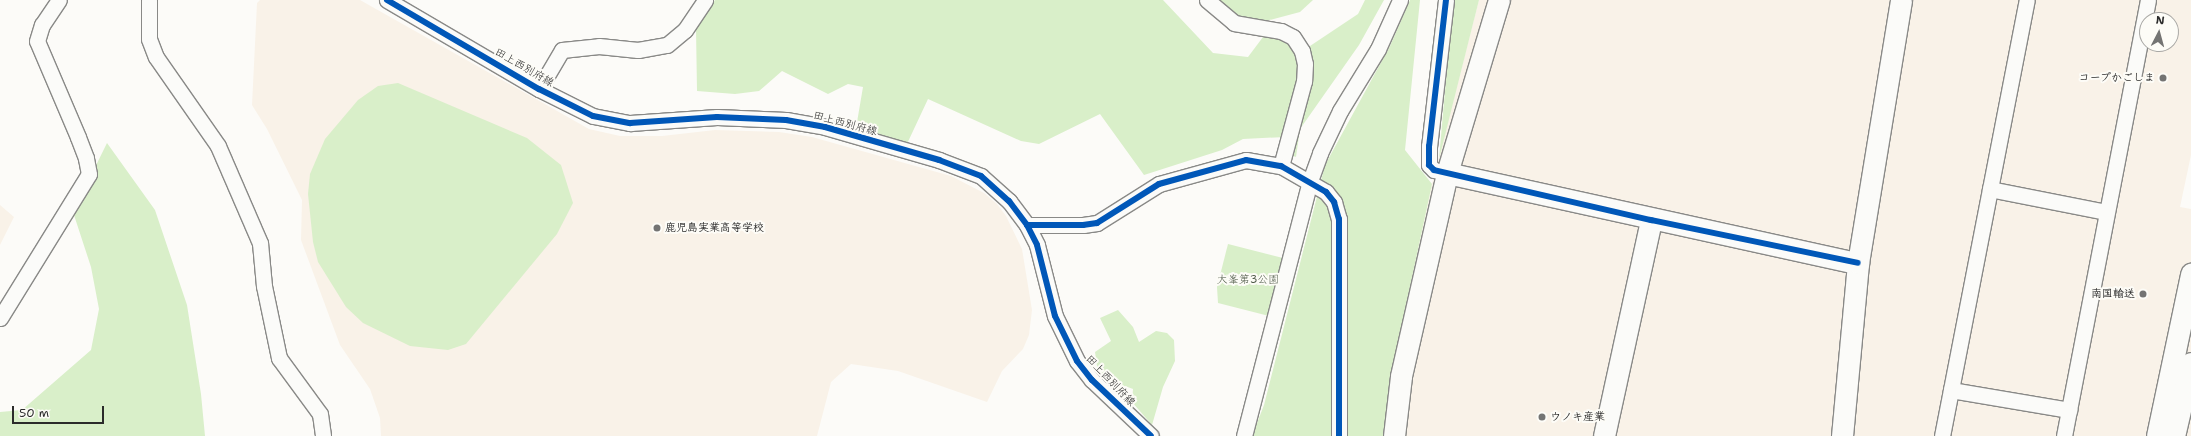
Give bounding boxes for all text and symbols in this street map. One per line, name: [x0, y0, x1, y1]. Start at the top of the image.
north arrow: [2139, 12, 2179, 52]
text: N: [2155, 13, 2165, 28]
street label: 田上西別府線: [492, 46, 556, 90]
place label: コープかごしま: [2078, 71, 2155, 85]
marker: コープかごしま: [2158, 73, 2168, 83]
street label: 田上西別府線: [811, 109, 879, 139]
place label: 鹿児島実業高等学校: [665, 221, 764, 235]
marker: 鹿児島実業高等学校: [652, 223, 662, 233]
park label: 大峯第3公園: [1217, 273, 1279, 287]
place label: 南国輸送: [2091, 287, 2135, 301]
marker: 南国輸送: [2138, 289, 2148, 299]
street label: 田上西別府線: [1082, 353, 1138, 409]
scale bar: [14, 398, 106, 424]
text: 50 m: [19, 405, 49, 421]
place label: ウノキ産業: [1550, 410, 1605, 424]
marker: ウノキ産業: [1537, 412, 1547, 422]

